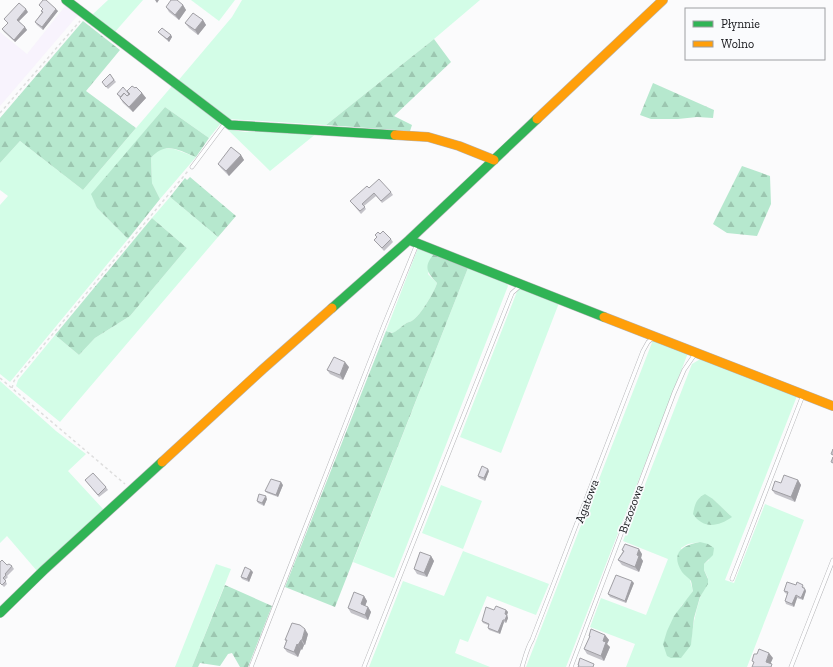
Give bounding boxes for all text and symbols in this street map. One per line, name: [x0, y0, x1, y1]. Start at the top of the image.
legend: [685, 8, 825, 60]
text: Płynnie: [721, 17, 760, 31]
text: Wolno: [721, 37, 754, 51]
street label: Agatowa: [572, 477, 602, 525]
street label: Brzozowa: [616, 483, 646, 535]

